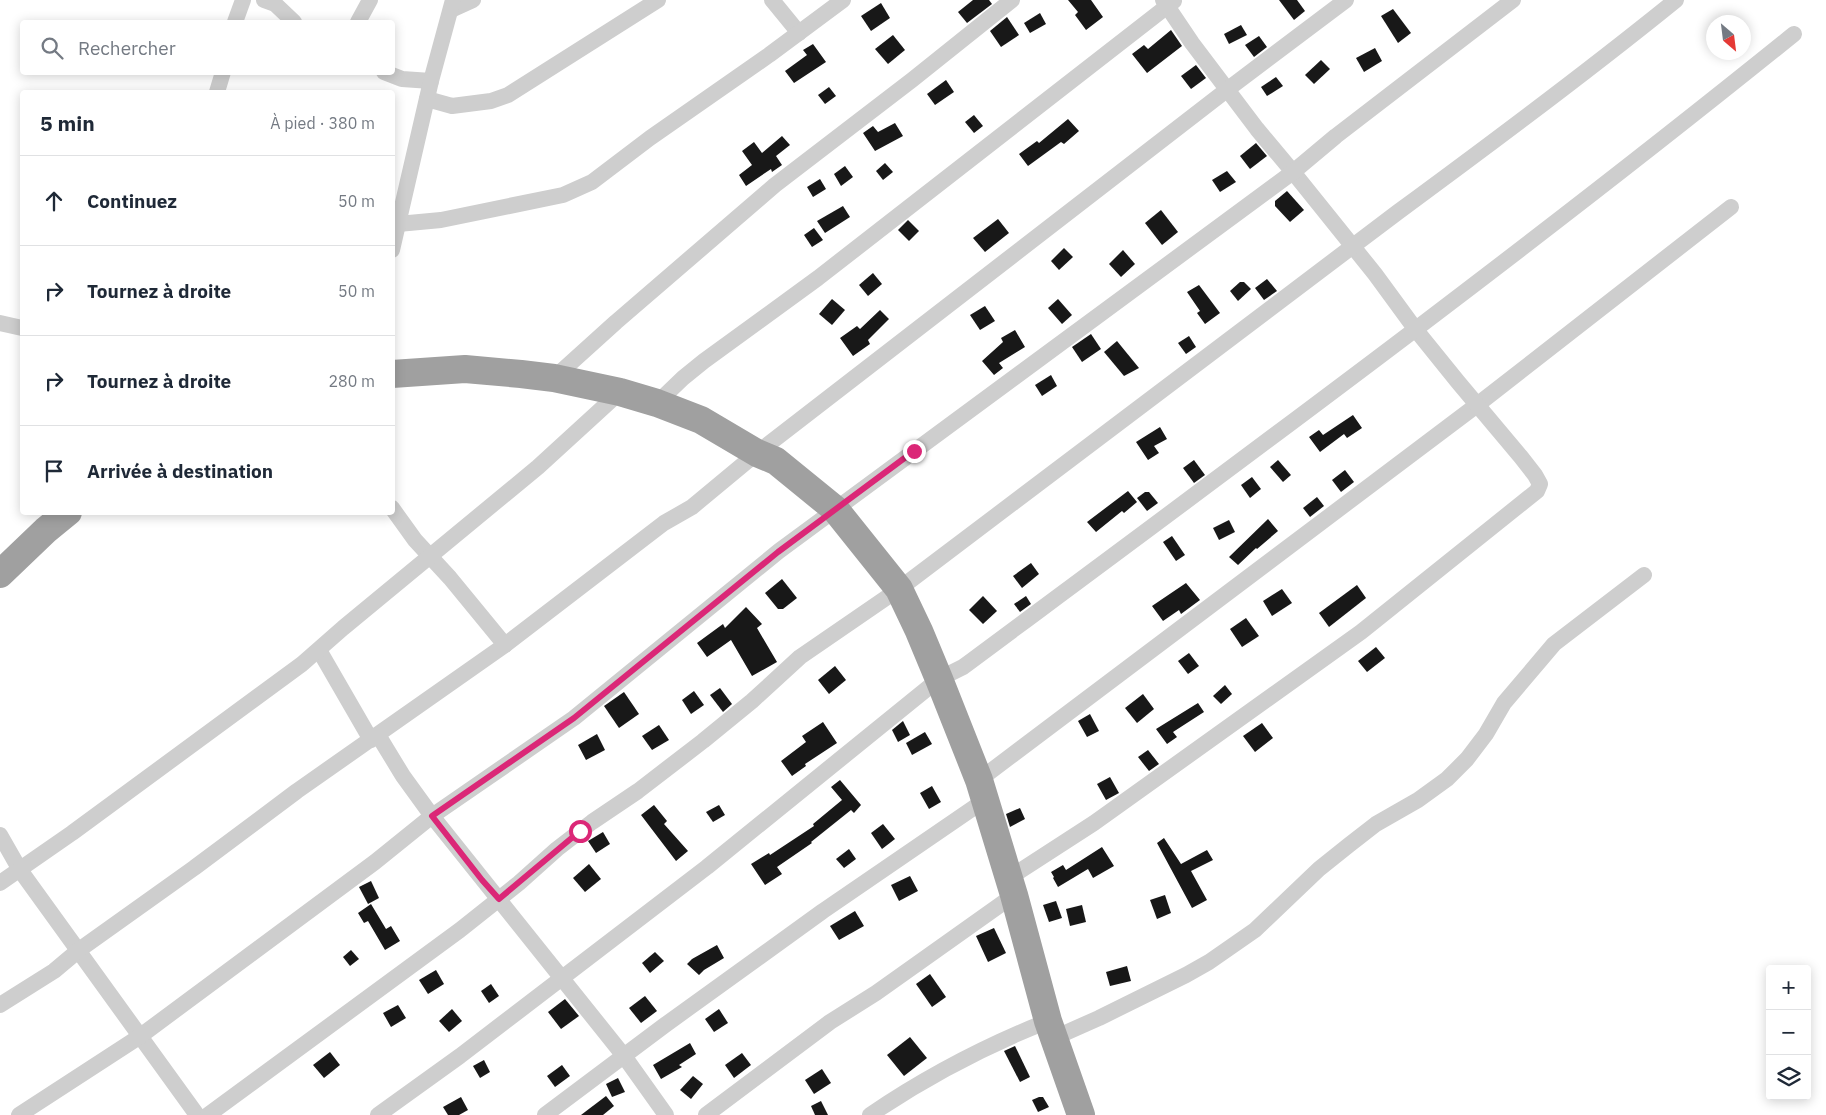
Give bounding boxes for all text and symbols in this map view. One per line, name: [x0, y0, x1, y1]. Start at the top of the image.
north arrow: [1706, 15, 1751, 60]
search box: [20, 20, 395, 75]
icon: search: [38, 34, 66, 62]
text: Rechercher: [78, 36, 176, 60]
text: 5 min: [40, 109, 95, 137]
text: À pied · 380 m: [270, 113, 375, 133]
icon: ahead: [40, 187, 68, 215]
text: Continuez: [87, 189, 177, 213]
text: 50 m: [338, 191, 375, 211]
icon: right: [40, 277, 68, 305]
text: Tournez à droite: [87, 279, 231, 303]
text: 50 m: [338, 281, 375, 301]
icon: right: [40, 367, 68, 395]
text: Tournez à droite: [87, 369, 231, 393]
text: 280 m: [328, 371, 375, 391]
route end: [903, 440, 926, 463]
icon: arrive: [40, 457, 68, 485]
text: Arrivée à destination: [87, 459, 273, 483]
route start: [569, 820, 592, 843]
map controls: [1766, 965, 1811, 1100]
button: +: [1766, 965, 1811, 1010]
button: −: [1766, 1010, 1811, 1055]
button: layers: [1766, 1055, 1811, 1100]

